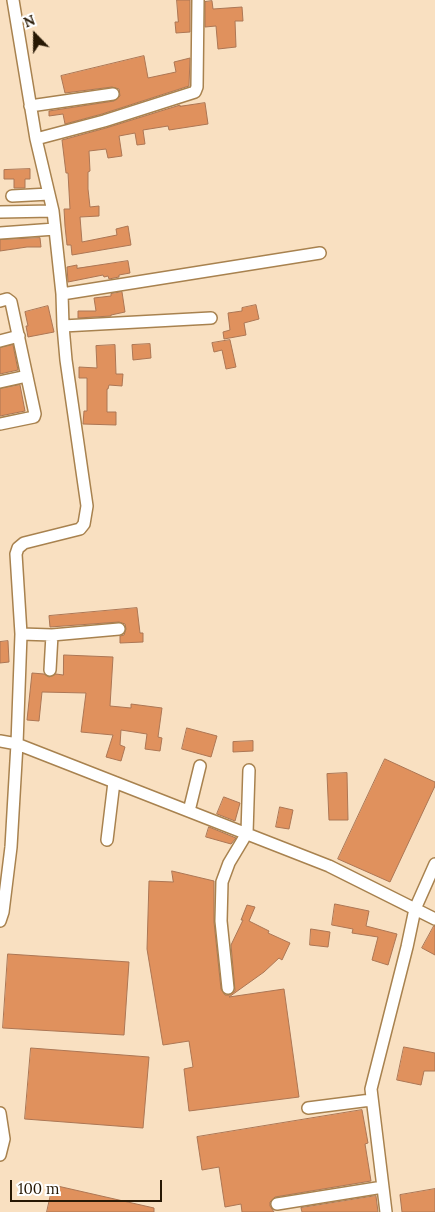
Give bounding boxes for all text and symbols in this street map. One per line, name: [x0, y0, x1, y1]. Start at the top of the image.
north arrow: [10, 10, 60, 60]
text: N: [21, 11, 38, 31]
scale bar: [12, 1170, 165, 1202]
text: 100 m: [18, 1179, 59, 1198]

